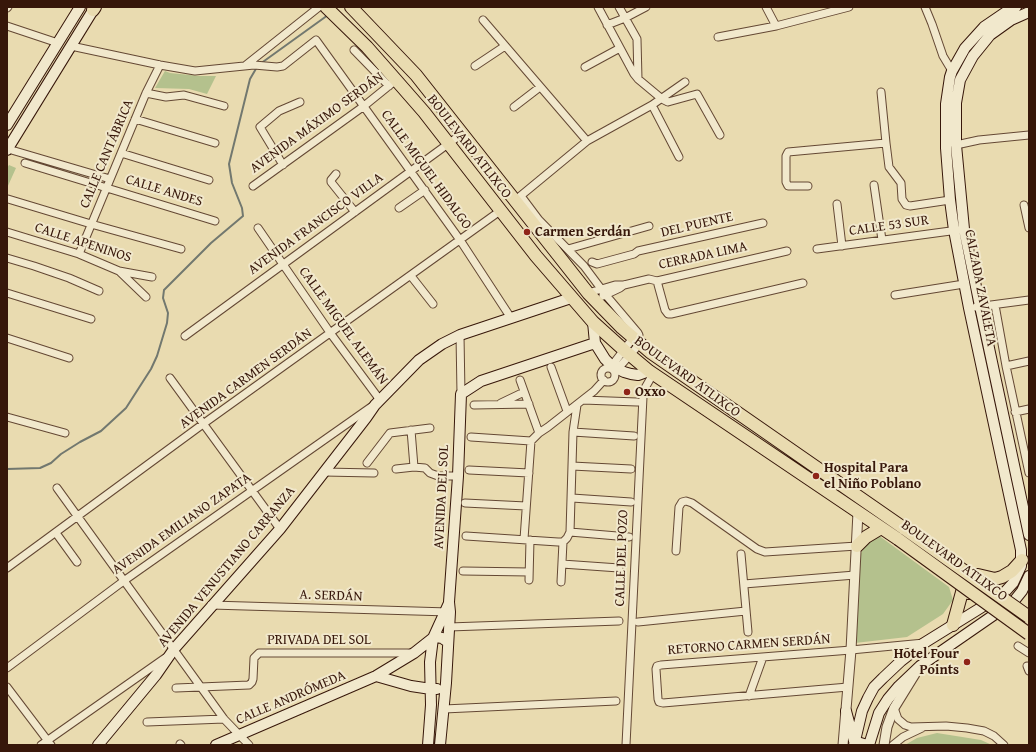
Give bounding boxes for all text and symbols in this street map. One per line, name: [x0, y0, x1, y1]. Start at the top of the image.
street label: AVENIDA MÁXIMO SERDÁN: [247, 69, 387, 177]
street label: BOULEVARD ATLIXCO: [423, 92, 515, 202]
street label: CALLE CANTÁBRICA: [76, 97, 138, 211]
street label: CALLE MIGUEL HIDALGO: [377, 107, 475, 233]
street label: AVENIDA FRANCISCO VILLA: [245, 169, 387, 279]
street label: CALLE ANDES: [123, 171, 205, 211]
street label: DEL PUENTE: [659, 209, 735, 241]
street label: CALLE 53 SUR: [848, 212, 930, 240]
street label: CALLE APENINOS: [33, 219, 133, 267]
place label: Carmen Serdán: [535, 224, 631, 240]
marker: Carmen Serdán: [522, 227, 532, 237]
street label: CALZADA ZAVALETA: [960, 228, 1000, 348]
street label: CERRADA LIMA: [657, 238, 749, 274]
street label: CALLE MIGUEL ALEMÁN: [295, 264, 391, 388]
street label: AVENIDA CARMEN SERDÁN: [177, 325, 315, 433]
street label: BOULEVARD ATLIXCO: [631, 333, 743, 421]
place label: Oxxo: [635, 384, 666, 400]
marker: Oxxo: [622, 387, 632, 397]
street label: AVENIDA DEL SOL: [431, 444, 453, 550]
place label: Hospital Para el Niño Poblano: [824, 460, 921, 492]
street label: AVENIDA EMILIANO ZAPATA: [109, 470, 255, 578]
marker: Hospital Para el Niño Poblano: [811, 471, 821, 481]
street label: AVENIDA VENUSTIANO CARRANZA: [155, 483, 299, 651]
street label: CALLE DEL POZO: [612, 509, 632, 607]
street label: BOULEVARD ATLIXCO: [898, 517, 1010, 605]
street label: A. SERDÁN: [299, 587, 363, 605]
street label: RETORNO CARMEN SERDÁN: [667, 631, 831, 659]
street label: PRIVADA DEL SOL: [267, 632, 371, 648]
place label: Hotel Four Points: [894, 646, 959, 678]
marker: Hotel Four Points: [962, 657, 972, 667]
street label: CALLE ANDRÓMEDA: [234, 667, 348, 729]

